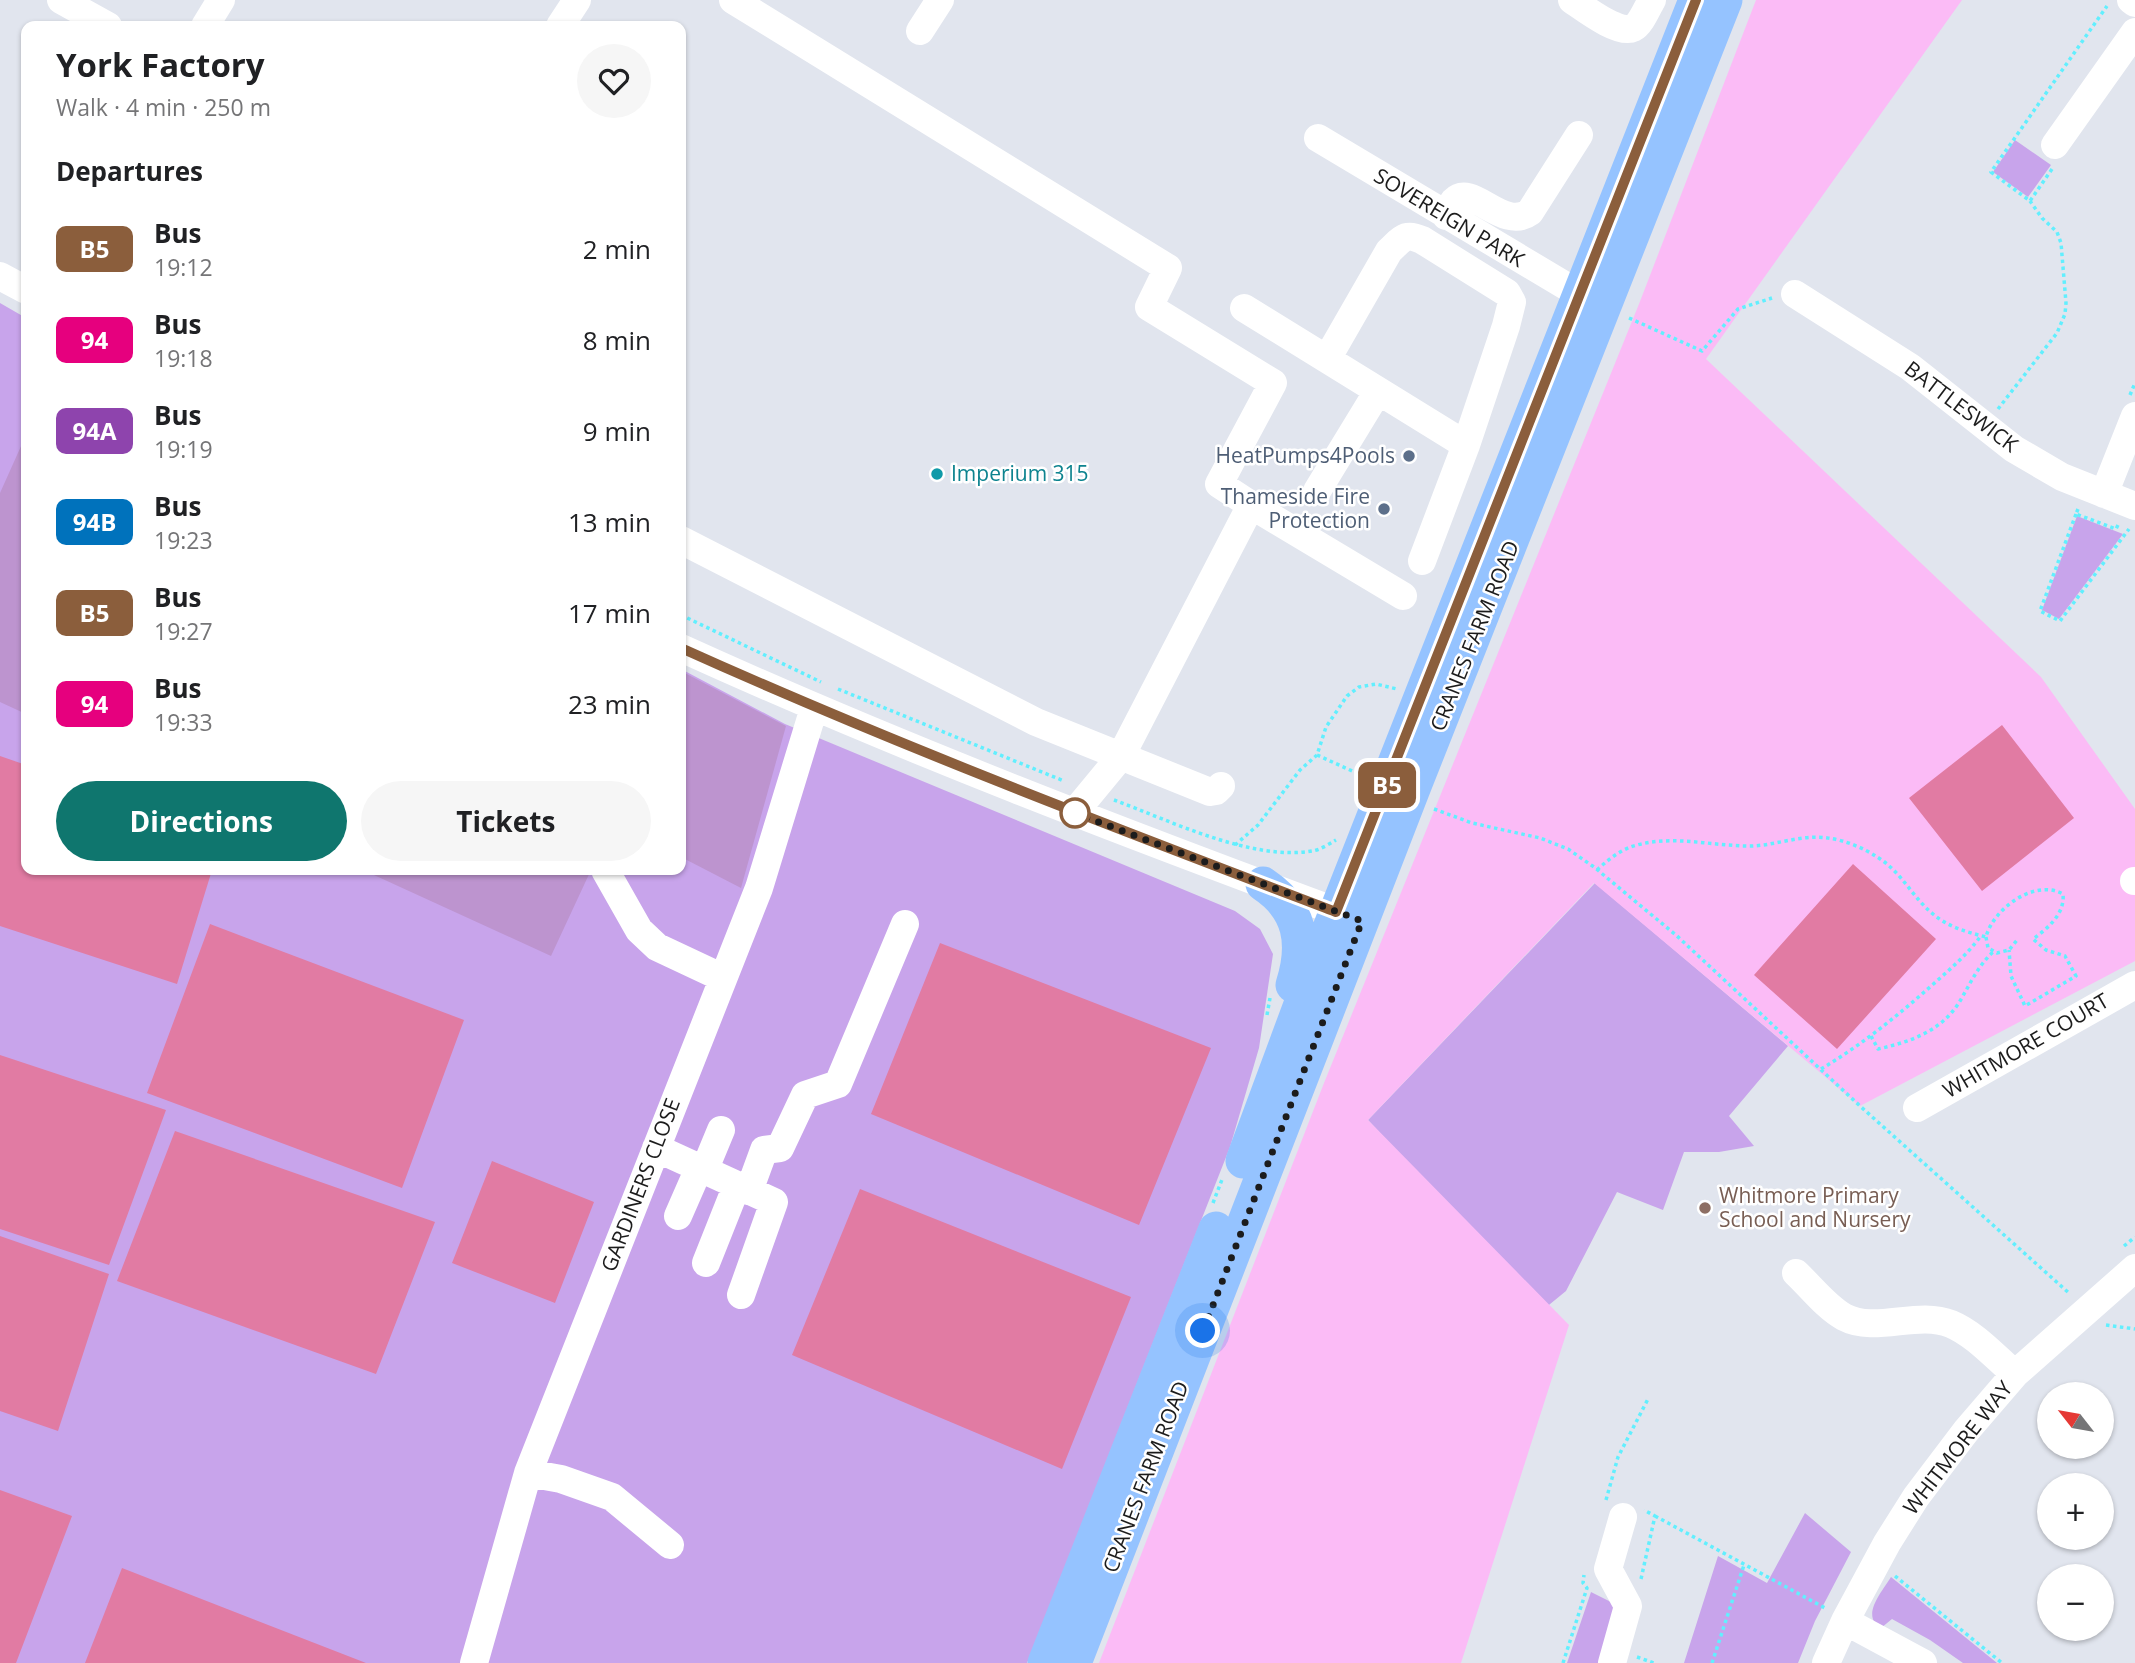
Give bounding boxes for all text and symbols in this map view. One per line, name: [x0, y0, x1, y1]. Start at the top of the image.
text: York Factory: [56, 42, 265, 87]
button: heart: [577, 44, 651, 118]
text: Walk · 4 min · 250 m: [56, 91, 271, 123]
text: Departures: [56, 153, 203, 189]
street label: SOVEREIGN PARK: [1369, 161, 1530, 273]
text: Bus: [154, 215, 201, 251]
text: 2 min: [583, 231, 651, 267]
text: B5: [80, 232, 109, 265]
text: 19:12: [154, 251, 213, 283]
text: Bus: [154, 306, 201, 342]
text: 8 min: [583, 322, 651, 358]
text: 94: [81, 323, 108, 356]
text: 19:18: [154, 342, 213, 374]
street label: BATTLESWICK: [1899, 354, 2024, 458]
text: Bus: [154, 397, 201, 433]
text: 9 min: [583, 413, 651, 449]
text: 94A: [72, 414, 117, 447]
text: 19:19: [154, 433, 213, 465]
place label: HeatPumps4Pools: [1216, 441, 1395, 469]
marker: HeatPumps4Pools: [1401, 448, 1417, 464]
place label: Imperium 315: [951, 459, 1089, 487]
marker: Imperium 315: [929, 466, 945, 482]
place label: Thameside Fire Protection: [1221, 482, 1370, 534]
text: Bus: [154, 488, 201, 524]
marker: Thameside Fire Protection: [1376, 501, 1392, 517]
text: 13 min: [568, 504, 651, 540]
text: 94B: [73, 505, 116, 538]
text: 19:23: [154, 524, 213, 556]
street label: CRANES FARM ROAD: [1423, 536, 1525, 735]
text: Bus: [154, 579, 201, 615]
text: 17 min: [568, 595, 651, 631]
text: B5: [80, 596, 109, 629]
text: 19:27: [154, 615, 213, 647]
text: Bus: [154, 670, 201, 706]
text: 23 min: [568, 686, 651, 722]
text: 94: [81, 687, 108, 720]
text: 19:33: [154, 706, 213, 738]
line badge: B5: [1356, 762, 1418, 808]
text: B5: [1372, 768, 1402, 801]
button: Directions: [56, 781, 347, 861]
button: Tickets: [361, 781, 651, 861]
unlabelled marker: [1060, 798, 1090, 828]
street label: WHITMORE COURT: [1938, 986, 2114, 1104]
street label: GARDINERS CLOSE: [594, 1094, 686, 1275]
place label: Whitmore Primary School and Nursery: [1719, 1181, 1911, 1233]
marker: Whitmore Primary School and Nursery: [1697, 1200, 1713, 1216]
your location: [1185, 1313, 1220, 1348]
street label: WHITMORE WAY: [1896, 1375, 2018, 1520]
street label: CRANES FARM ROAD: [1096, 1377, 1195, 1576]
north arrow: [2037, 1382, 2114, 1460]
map controls: [2037, 1382, 2114, 1641]
button: +: [2037, 1473, 2114, 1550]
button: −: [2037, 1564, 2114, 1641]

